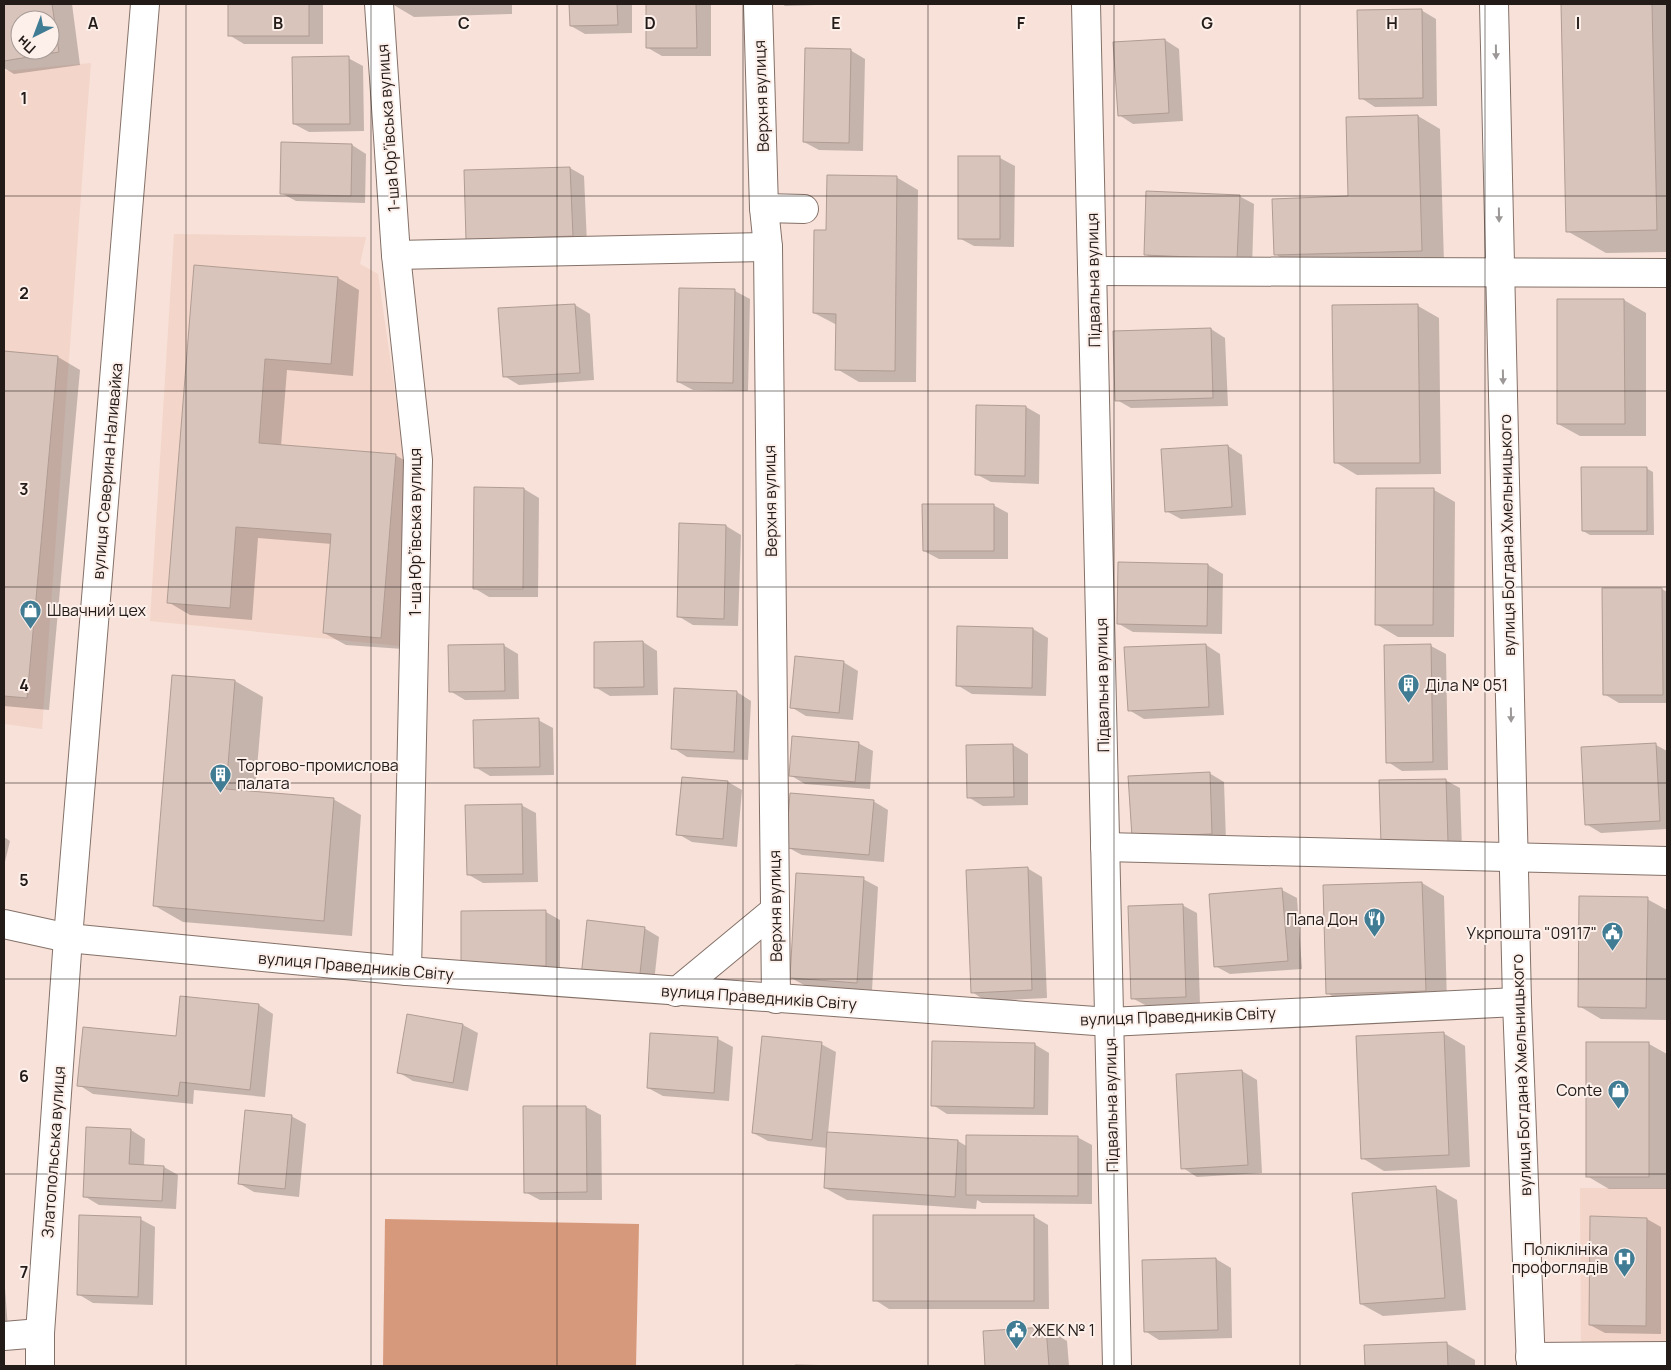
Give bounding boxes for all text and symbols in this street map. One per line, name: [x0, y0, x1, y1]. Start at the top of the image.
north arrow: [10, 10, 60, 60]
text: A: [88, 12, 99, 34]
text: B: [273, 12, 283, 34]
text: C: [458, 12, 470, 34]
text: D: [644, 12, 656, 34]
text: E: [831, 12, 841, 34]
text: F: [1017, 12, 1026, 34]
text: G: [1201, 12, 1213, 34]
text: H: [1386, 12, 1398, 34]
text: I: [1576, 12, 1580, 34]
text: Пн: [13, 32, 39, 58]
street label: Верхня вулиця: [748, 40, 774, 152]
street label: 1-ша Юрʼївська вулиця: [371, 43, 405, 213]
one-way arrow: [1492, 45, 1500, 61]
text: 1: [20, 87, 28, 109]
one-way arrow: [1495, 207, 1503, 223]
street label: Підвальна вулиця: [1081, 213, 1105, 347]
text: 2: [19, 282, 29, 304]
street label: вулиця Северина Наливайка: [87, 362, 127, 580]
one-way arrow: [1499, 370, 1507, 386]
street label: вулиця Богдана Хмельницького: [1494, 414, 1520, 656]
street label: Верхня вулиця: [758, 445, 782, 557]
street label: 1-ша Юрʼївська вулиця: [404, 448, 426, 616]
text: 3: [19, 478, 29, 500]
shop icon: Швачний цех: [19, 598, 43, 629]
place label: Швачний цех: [47, 599, 146, 621]
street label: Підвальна вулиця: [1090, 618, 1114, 752]
building icon: Діла № 051: [1397, 673, 1421, 704]
text: 4: [19, 674, 29, 696]
place label: Діла № 051: [1425, 674, 1508, 696]
one-way arrow: [1508, 707, 1516, 723]
place label: Торгово-промислова палата: [237, 754, 399, 794]
building icon: Торгово-промислова палата: [209, 762, 233, 793]
street label: Верхня вулиця: [763, 850, 787, 962]
text: 5: [19, 869, 29, 891]
restaurant icon: Папа Дон: [1362, 907, 1386, 938]
place label: Папа Дон: [1286, 908, 1358, 930]
public building icon: Укрпошта "09117": [1601, 921, 1625, 952]
place label: Укрпошта "09117": [1466, 922, 1597, 944]
street label: вулиця Праведників Світу: [257, 946, 455, 986]
street label: вулиця Богдана Хмельницького: [1506, 954, 1536, 1196]
street label: вулиця Праведників Світу: [660, 979, 858, 1015]
street label: вулиця Праведників Світу: [1080, 1002, 1277, 1030]
street label: Підвальна вулиця: [1099, 1038, 1123, 1172]
text: 6: [19, 1065, 29, 1087]
street label: Златопольська вулиця: [36, 1065, 70, 1239]
shop icon: Conte: [1606, 1078, 1630, 1109]
place label: Conte: [1556, 1079, 1602, 1101]
place label: Поліклініка профоглядів: [1512, 1238, 1608, 1278]
hospital icon: Поліклініка профоглядів: [1612, 1246, 1636, 1277]
text: 7: [20, 1261, 28, 1283]
public building icon: ЖЕК № 1: [1004, 1318, 1028, 1349]
place label: ЖЕК № 1: [1032, 1319, 1095, 1341]

